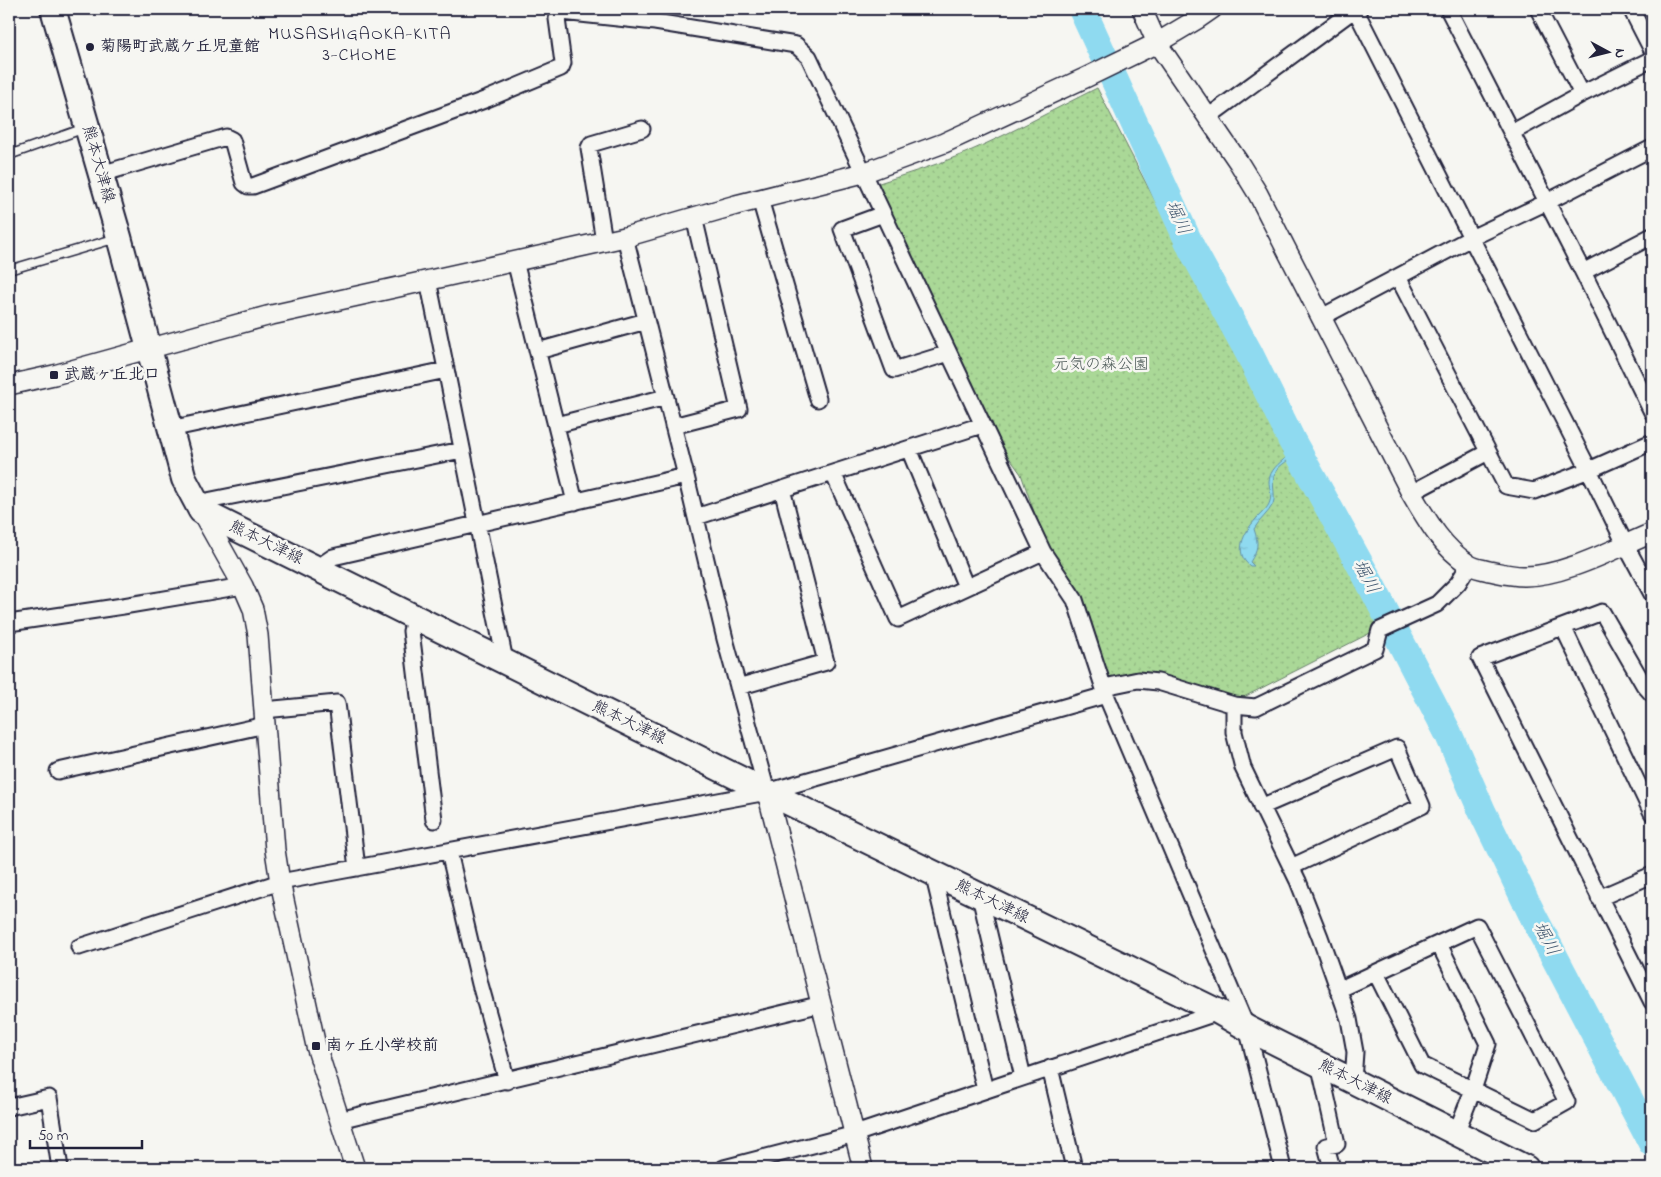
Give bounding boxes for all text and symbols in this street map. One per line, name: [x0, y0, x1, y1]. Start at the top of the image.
district label: MUSASHIGAOKA-KITA 3-CHOME: [268, 22, 452, 69]
north arrow: [1584, 28, 1634, 78]
place label: 菊陽町武蔵ケ丘児童館: [100, 35, 260, 59]
marker: 菊陽町武蔵ケ丘児童館: [84, 41, 96, 53]
text: N: [1608, 47, 1630, 59]
street label: 熊本大津線: [75, 122, 121, 206]
water label: 堀川: [1158, 196, 1196, 240]
park label: 元気の森公園: [1053, 353, 1149, 377]
place label: 武蔵ヶ丘北口: [64, 363, 160, 387]
marker: 武蔵ヶ丘北口: [48, 369, 60, 381]
street label: 熊本大津線: [225, 515, 307, 571]
water label: 堀川: [1345, 555, 1385, 599]
street label: 熊本大津線: [588, 695, 670, 751]
street label: 熊本大津線: [951, 874, 1033, 930]
water label: 堀川: [1525, 917, 1565, 961]
place label: 南ヶ丘小学校前: [326, 1034, 438, 1058]
marker: 南ヶ丘小学校前: [310, 1040, 322, 1052]
street label: 熊本大津線: [1314, 1053, 1396, 1111]
scale bar: [30, 1117, 142, 1149]
text: 50 m: [38, 1125, 69, 1147]

